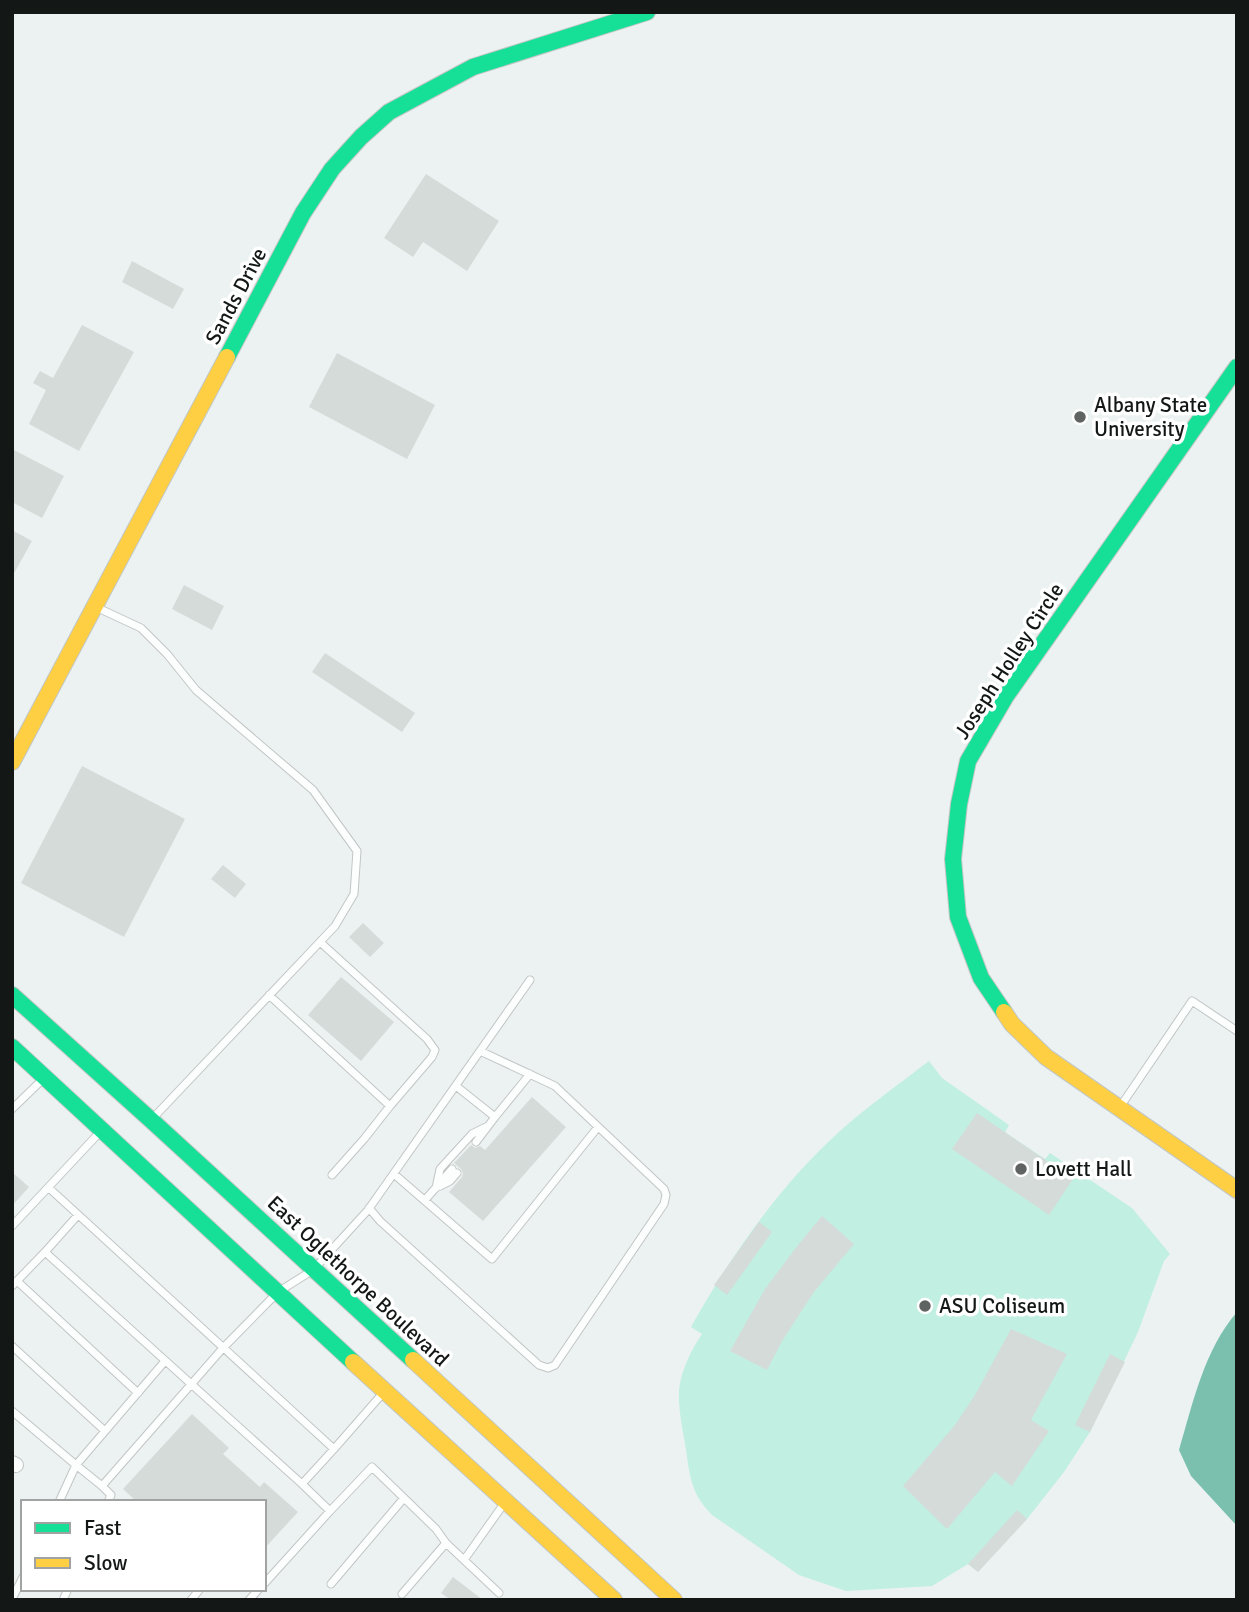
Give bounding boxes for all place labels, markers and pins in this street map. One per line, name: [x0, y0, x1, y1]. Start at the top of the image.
place label: Albany State University: [1094, 392, 1207, 442]
marker: Albany State University: [1072, 409, 1088, 425]
place label: Lovett Hall: [1035, 1156, 1132, 1182]
marker: Lovett Hall: [1013, 1161, 1029, 1177]
place label: ASU Coliseum: [939, 1293, 1065, 1319]
marker: ASU Coliseum: [917, 1298, 933, 1314]

